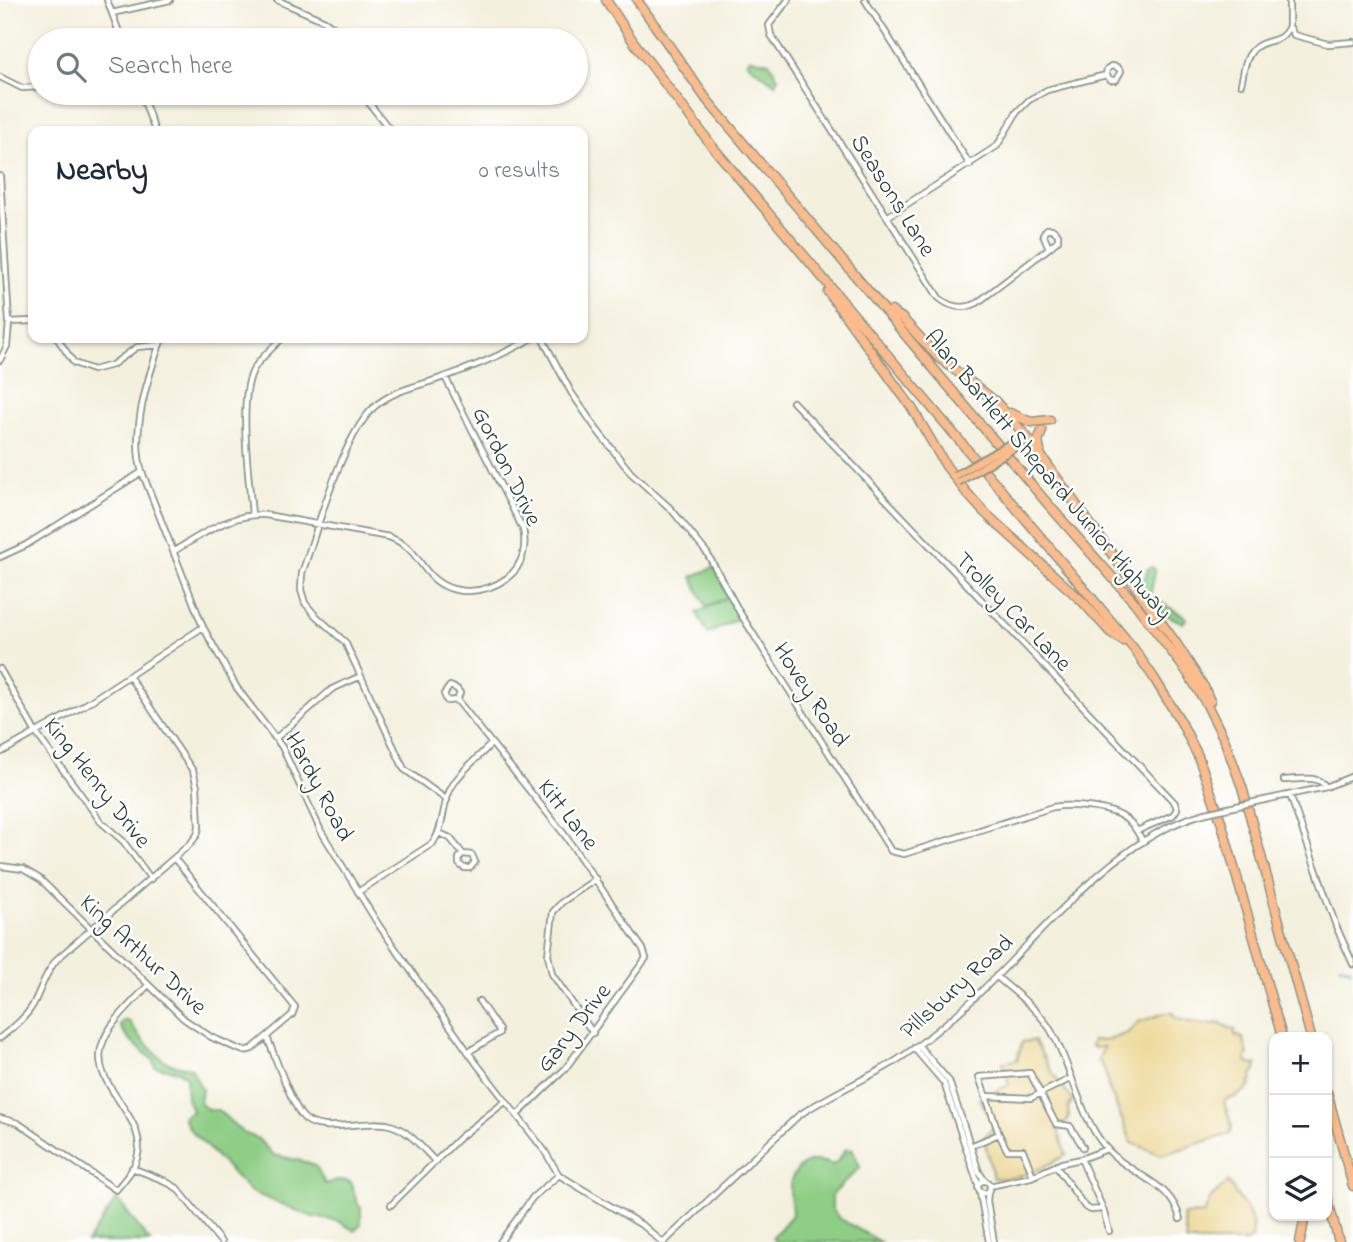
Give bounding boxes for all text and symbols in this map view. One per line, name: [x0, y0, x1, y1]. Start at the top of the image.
search box: [28, 28, 588, 105]
icon: search: [52, 48, 90, 86]
text: Search here: [108, 48, 233, 86]
street label: Seasons Lane: [840, 128, 943, 264]
text: Nearby: [56, 150, 148, 194]
text: 0 results: [479, 155, 560, 188]
street label: Alan Bartlett Shepard Junior Highway: [914, 322, 1180, 629]
street label: Gordon Drive: [462, 402, 550, 533]
street label: Trolley Car Lane: [945, 545, 1079, 682]
street label: Hovey Road: [762, 636, 857, 756]
street label: King Henry Drive: [33, 711, 159, 857]
street label: Hardy Road: [273, 726, 362, 849]
street label: Kitt Lane: [528, 772, 606, 859]
street label: King Arthur Drive: [71, 887, 214, 1025]
street label: Pillsbury Road: [893, 927, 1023, 1049]
street label: Gary Drive: [529, 976, 622, 1081]
map controls: [1269, 1032, 1332, 1221]
button: +: [1269, 1032, 1332, 1095]
button: −: [1269, 1095, 1332, 1158]
button: layers: [1269, 1158, 1332, 1221]

